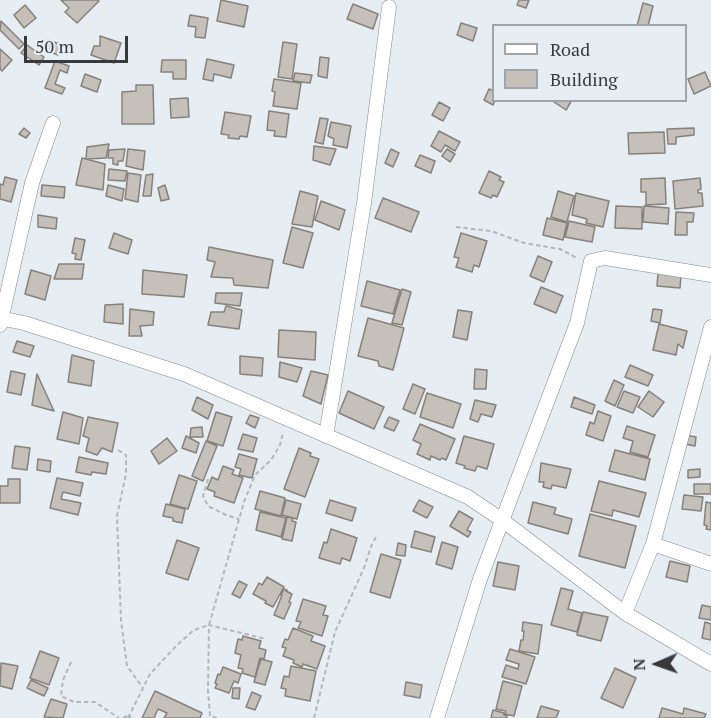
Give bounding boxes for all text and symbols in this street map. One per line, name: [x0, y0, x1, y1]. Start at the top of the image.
scale bar: [27, 24, 130, 62]
legend: [492, 24, 687, 102]
text: 50 m: [35, 34, 74, 58]
text: Road: [550, 37, 590, 61]
text: Building: [550, 67, 618, 91]
north arrow: [627, 634, 687, 694]
text: N: [628, 658, 650, 671]

